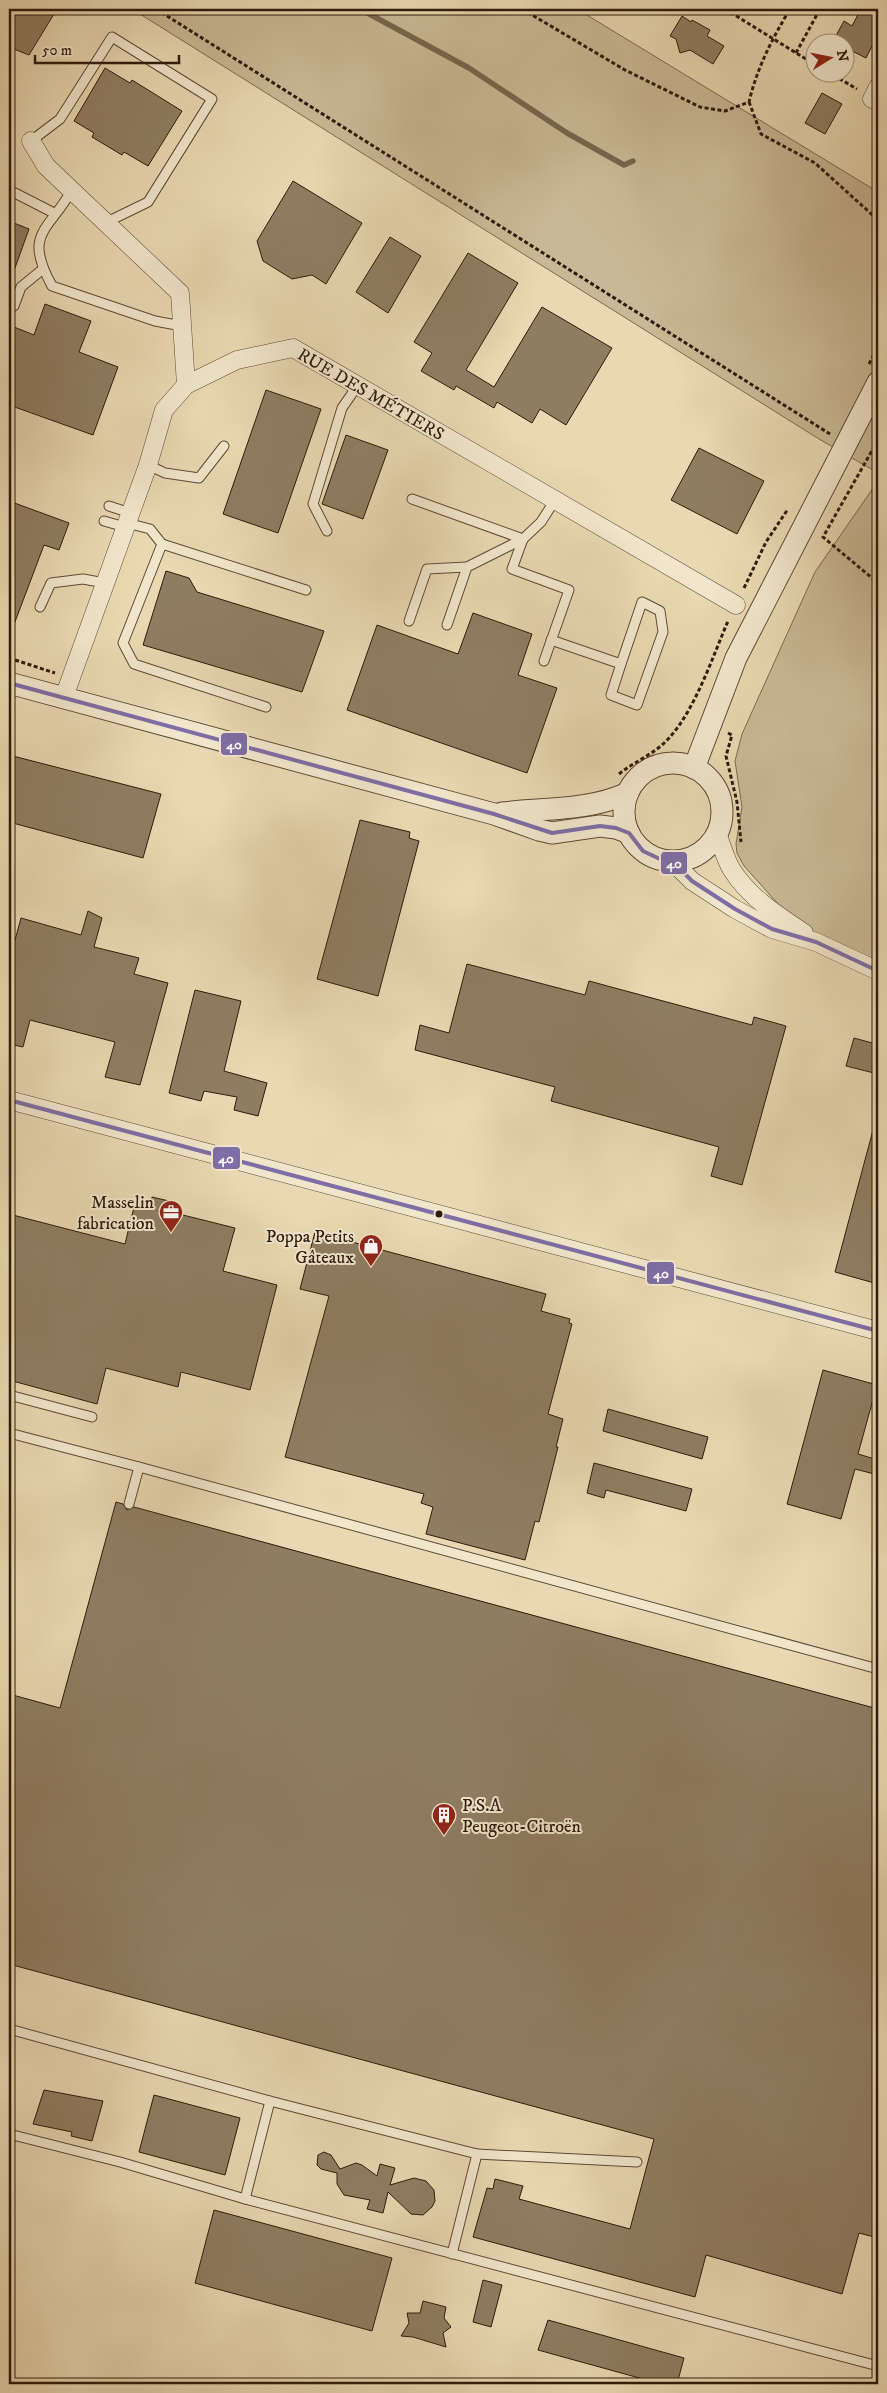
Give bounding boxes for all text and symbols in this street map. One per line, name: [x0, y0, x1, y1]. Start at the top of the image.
scale bar: [35, 32, 179, 64]
north arrow: [804, 32, 854, 82]
text: 50 m: [42, 41, 72, 60]
text: N: [832, 49, 852, 64]
street label: RUE DES MÉTIERS: [293, 344, 448, 446]
line badge: 40: [220, 732, 248, 756]
text: 40: [225, 736, 242, 754]
line badge: 40: [660, 851, 688, 875]
text: 40: [665, 855, 682, 873]
line badge: 40: [212, 1146, 241, 1170]
text: 40: [217, 1150, 234, 1168]
place label: Masselin fabrication: [77, 1192, 155, 1235]
office icon: Masselin fabrication: [158, 1199, 184, 1233]
unlabelled marker: [434, 1209, 444, 1219]
place label: Poppa Petits Gâteaux: [266, 1226, 354, 1269]
shop icon: Poppa Petits Gâteaux: [358, 1233, 384, 1267]
line badge: 40: [646, 1261, 675, 1285]
text: 40: [652, 1265, 669, 1283]
place label: P.S.A Peugeot-Citroën: [462, 1795, 582, 1838]
building icon: P.S.A Peugeot-Citroën: [431, 1802, 457, 1836]

